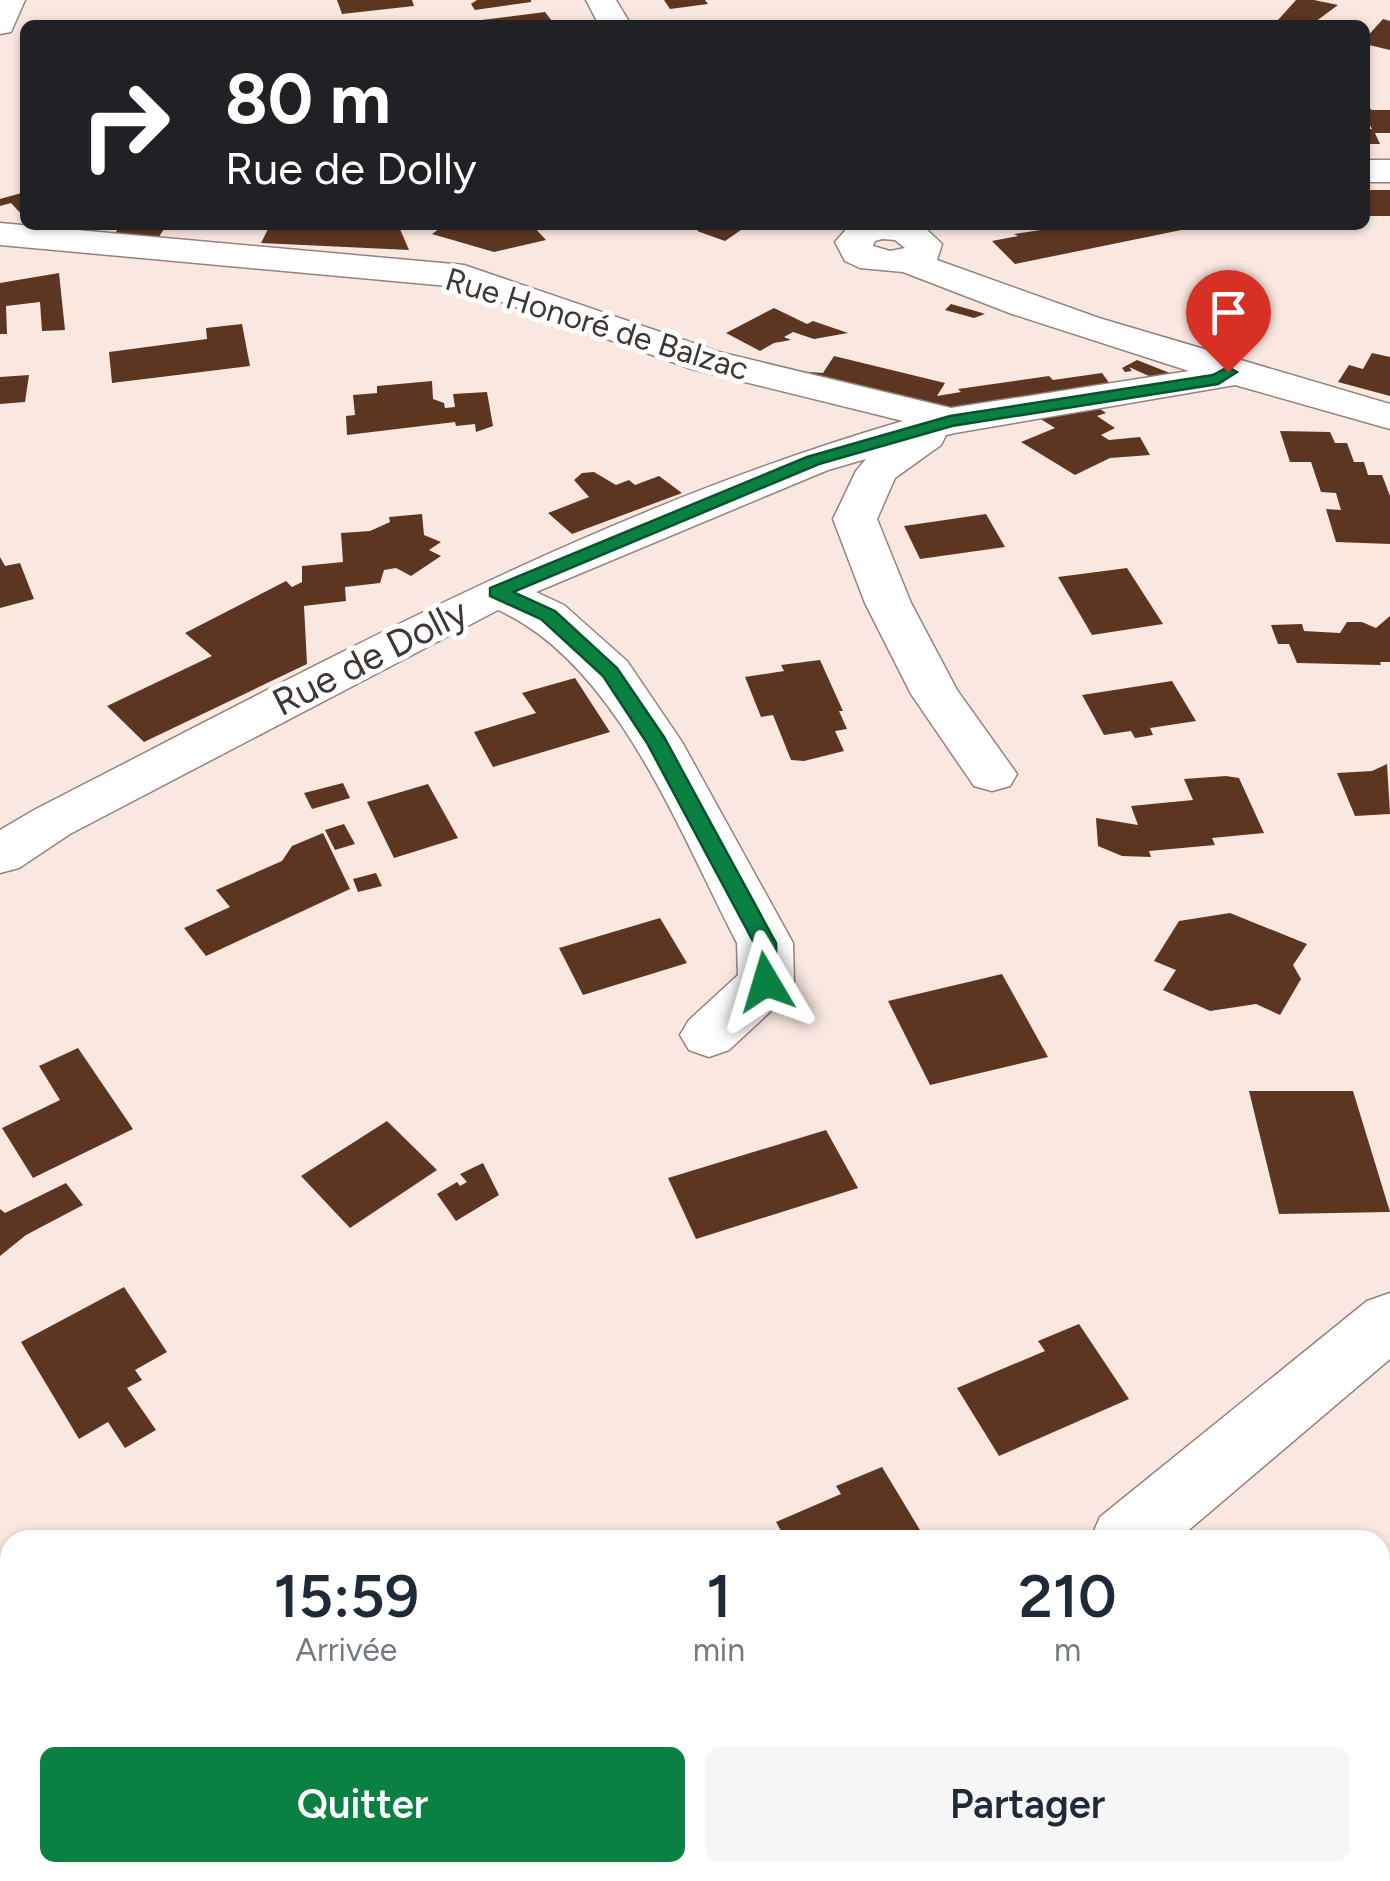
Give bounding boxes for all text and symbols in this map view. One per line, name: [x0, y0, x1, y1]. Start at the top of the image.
text: 80 m: [225, 56, 391, 141]
icon: right: [60, 60, 190, 190]
text: Rue de Dolly: [225, 141, 477, 195]
street label: Rue Honoré de Balzac: [441, 260, 753, 388]
pin: [1186, 270, 1271, 373]
icon: arrive: [1201, 285, 1256, 340]
street label: Rue de Dolly: [265, 588, 475, 726]
position arrow: [714, 930, 818, 1034]
text: 15:59: [273, 1560, 419, 1632]
text: 1: [706, 1560, 731, 1632]
text: 210: [1019, 1560, 1117, 1632]
text: Arrivée: [295, 1631, 397, 1669]
text: min: [693, 1631, 745, 1669]
text: m: [1054, 1631, 1081, 1669]
button: Quitter: [40, 1747, 685, 1862]
button: Partager: [705, 1747, 1350, 1862]

